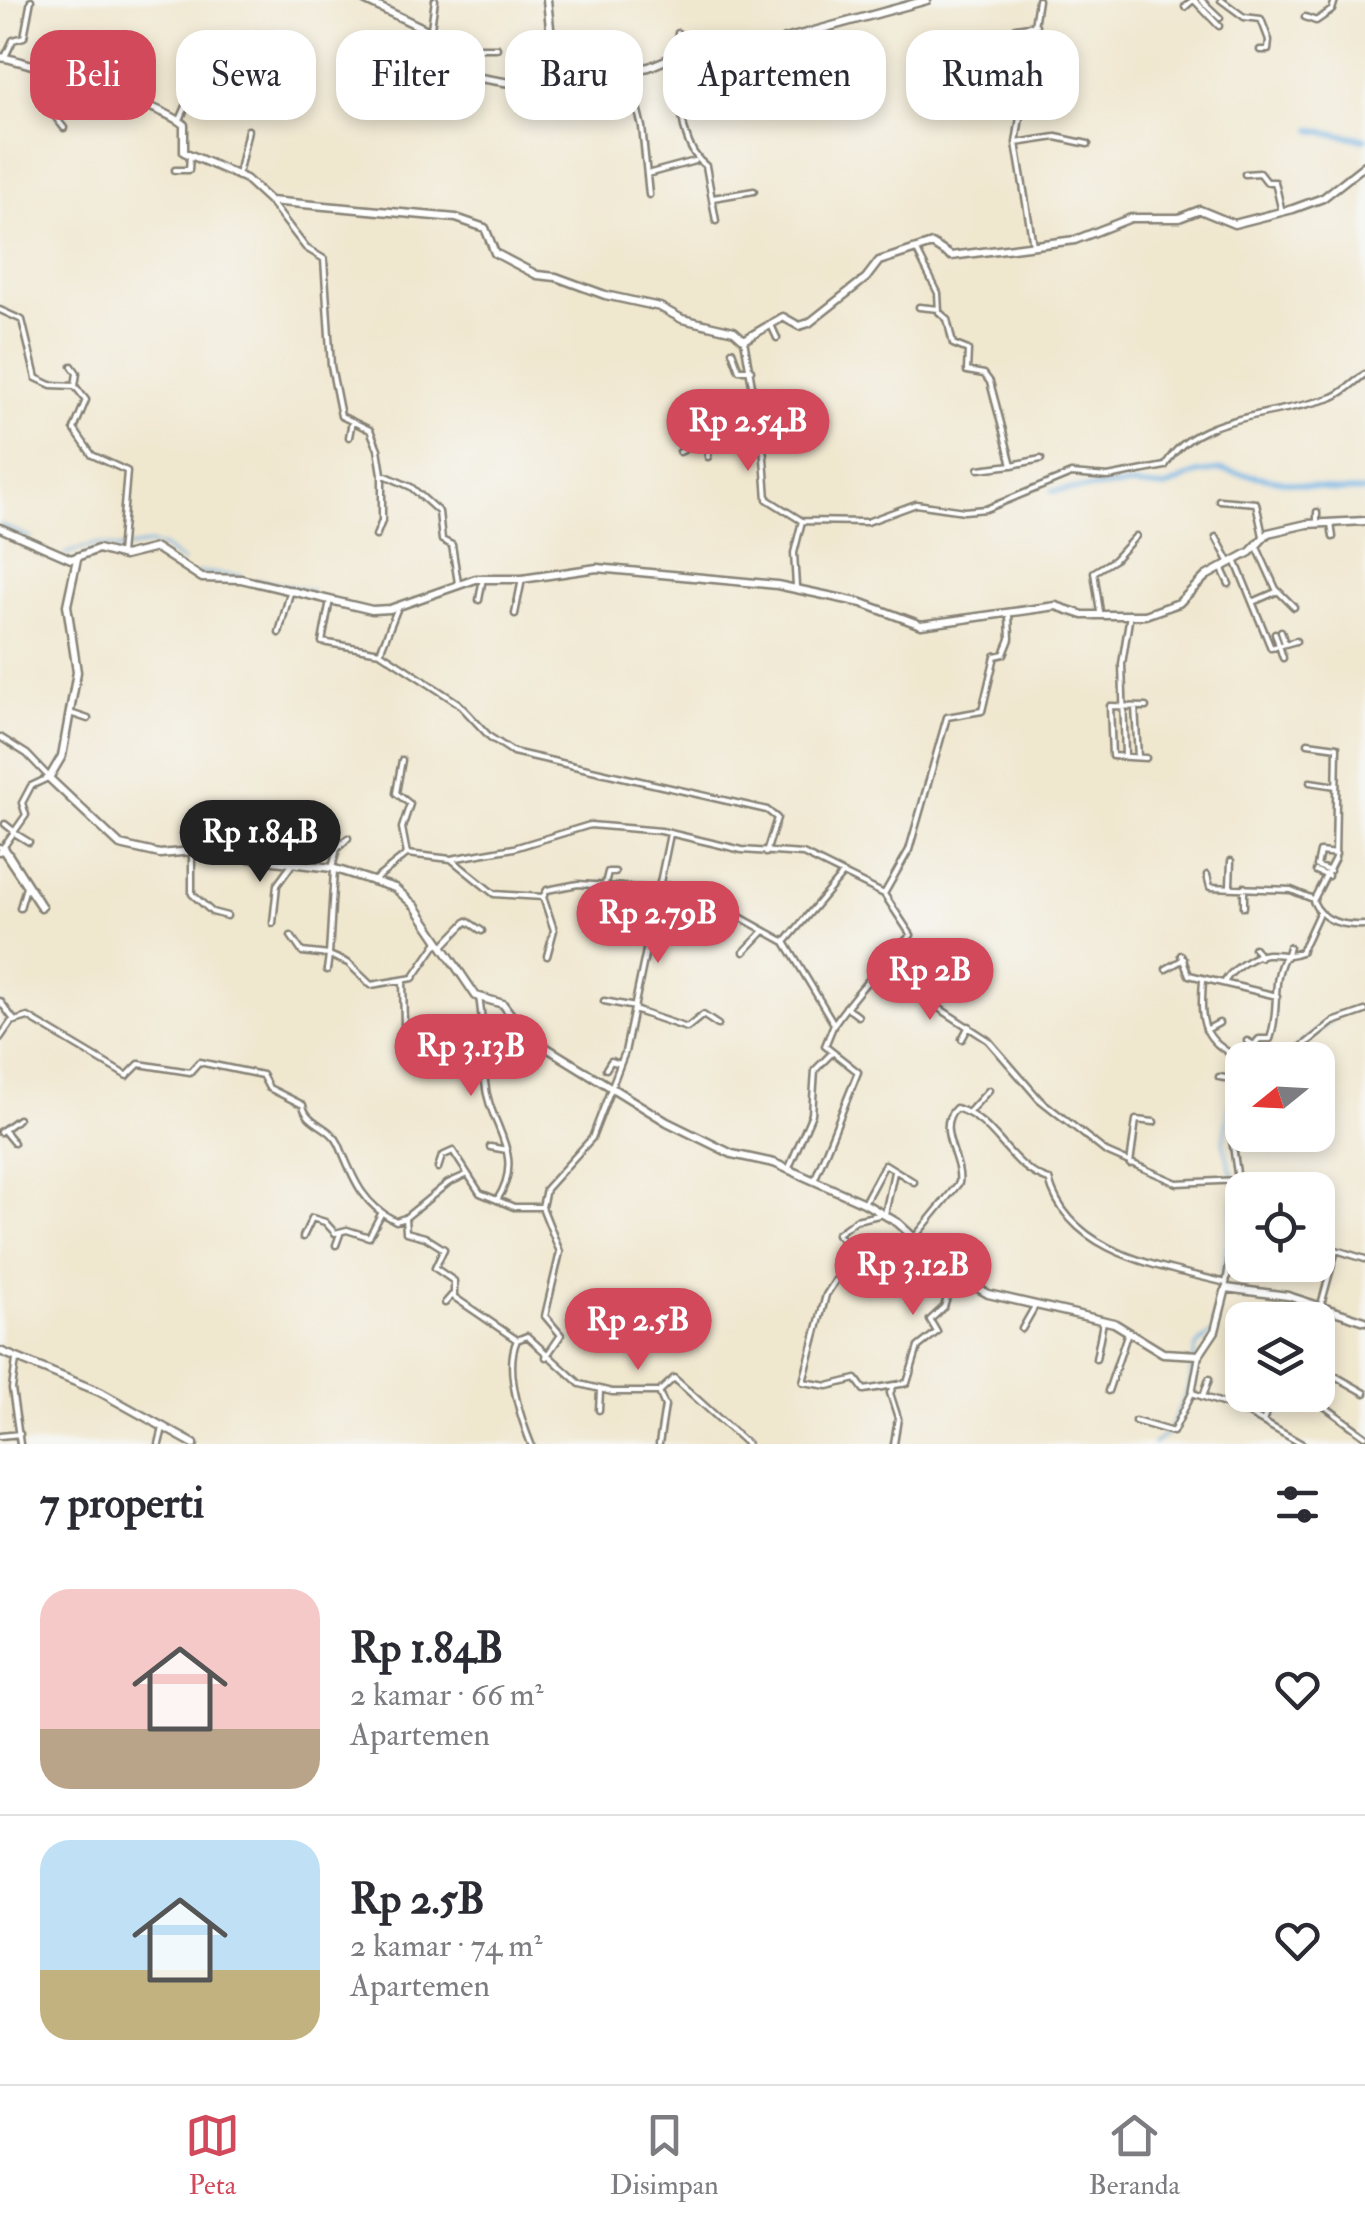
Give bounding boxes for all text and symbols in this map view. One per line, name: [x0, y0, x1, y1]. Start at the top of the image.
chip: Beli: [30, 30, 156, 120]
chip: Sewa: [176, 30, 316, 120]
chip: Filter: [336, 30, 485, 120]
chip: Baru: [505, 30, 643, 120]
chip: Apartemen: [663, 30, 886, 120]
chip: Rumah: [906, 30, 1079, 120]
pin: Rp 2.54B: [645, 389, 851, 474]
text: Rp 2.54B: [688, 401, 808, 441]
pin: Rp 1.84B: [157, 800, 363, 885]
text: Rp 1.84B: [202, 812, 318, 852]
pin: Rp 2.79B: [555, 881, 761, 966]
text: Rp 2.79B: [598, 893, 718, 933]
pin: Rp 2B: [860, 938, 1000, 1023]
text: Rp 2B: [889, 950, 972, 990]
pin: Rp 3.13B: [368, 1014, 574, 1099]
text: Rp 3.13B: [417, 1026, 525, 1066]
north arrow: [1225, 1042, 1335, 1152]
map controls: [1225, 1042, 1335, 1412]
button: locate: [1225, 1172, 1335, 1282]
pin: Rp 3.12B: [810, 1233, 1016, 1318]
text: Rp 3.12B: [857, 1245, 969, 1285]
pin: Rp 2.5B: [546, 1288, 730, 1373]
text: Rp 2.5B: [587, 1300, 689, 1340]
button: layers: [1225, 1302, 1335, 1412]
icon: filters: [1270, 1477, 1325, 1532]
text: 7 properti: [40, 1478, 204, 1530]
text: Rp 1.84B: [350, 1623, 503, 1675]
icon: home: [120, 1629, 240, 1749]
icon: heart: [1270, 1662, 1325, 1717]
text: 2 kamar · 66 m²: [350, 1675, 544, 1715]
text: Apartemen: [350, 1715, 490, 1755]
text: Rp 2.5B: [350, 1874, 485, 1926]
icon: home: [120, 1880, 240, 2000]
icon: heart: [1270, 1913, 1325, 1968]
text: 2 kamar · 74 m²: [350, 1926, 542, 1966]
text: Apartemen: [350, 1966, 490, 2006]
tab: Peta: [185, 2108, 240, 2203]
tab: Disimpan: [610, 2108, 719, 2203]
tab: Beranda: [1088, 2108, 1180, 2203]

